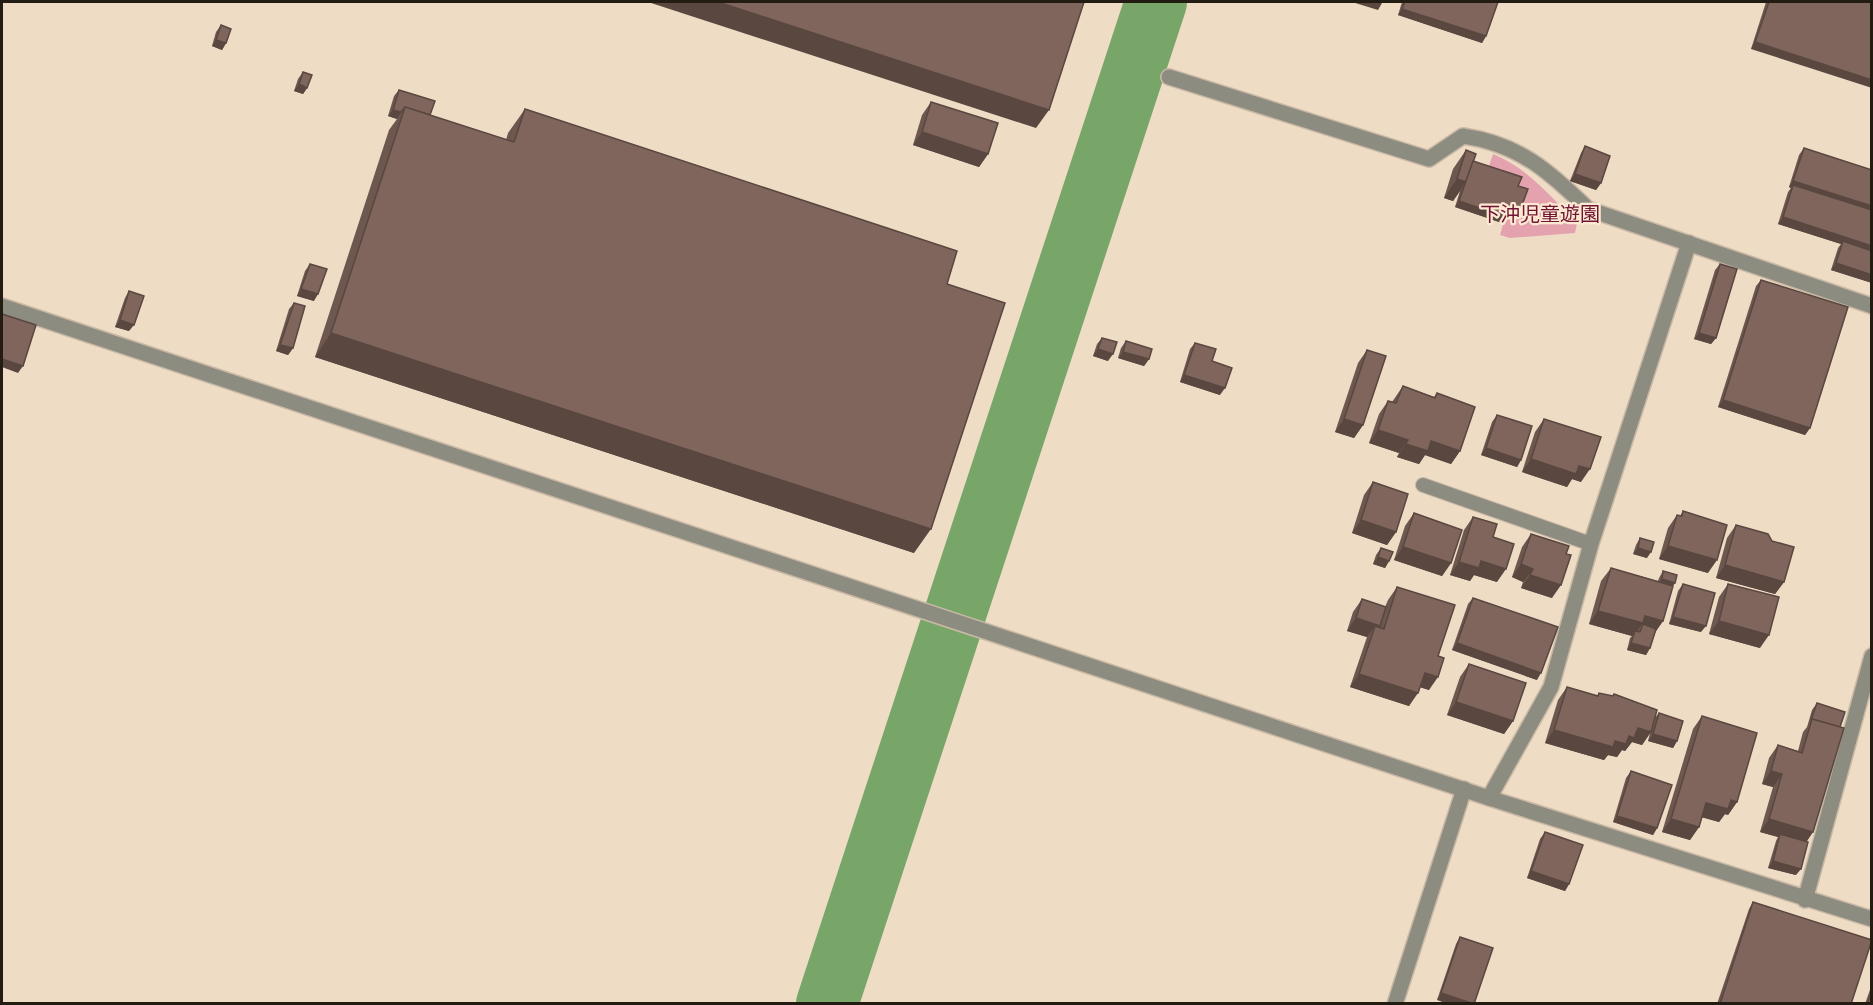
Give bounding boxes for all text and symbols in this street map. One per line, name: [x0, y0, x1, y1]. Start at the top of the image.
park label: 下沖児童遊園: [1480, 202, 1600, 226]

